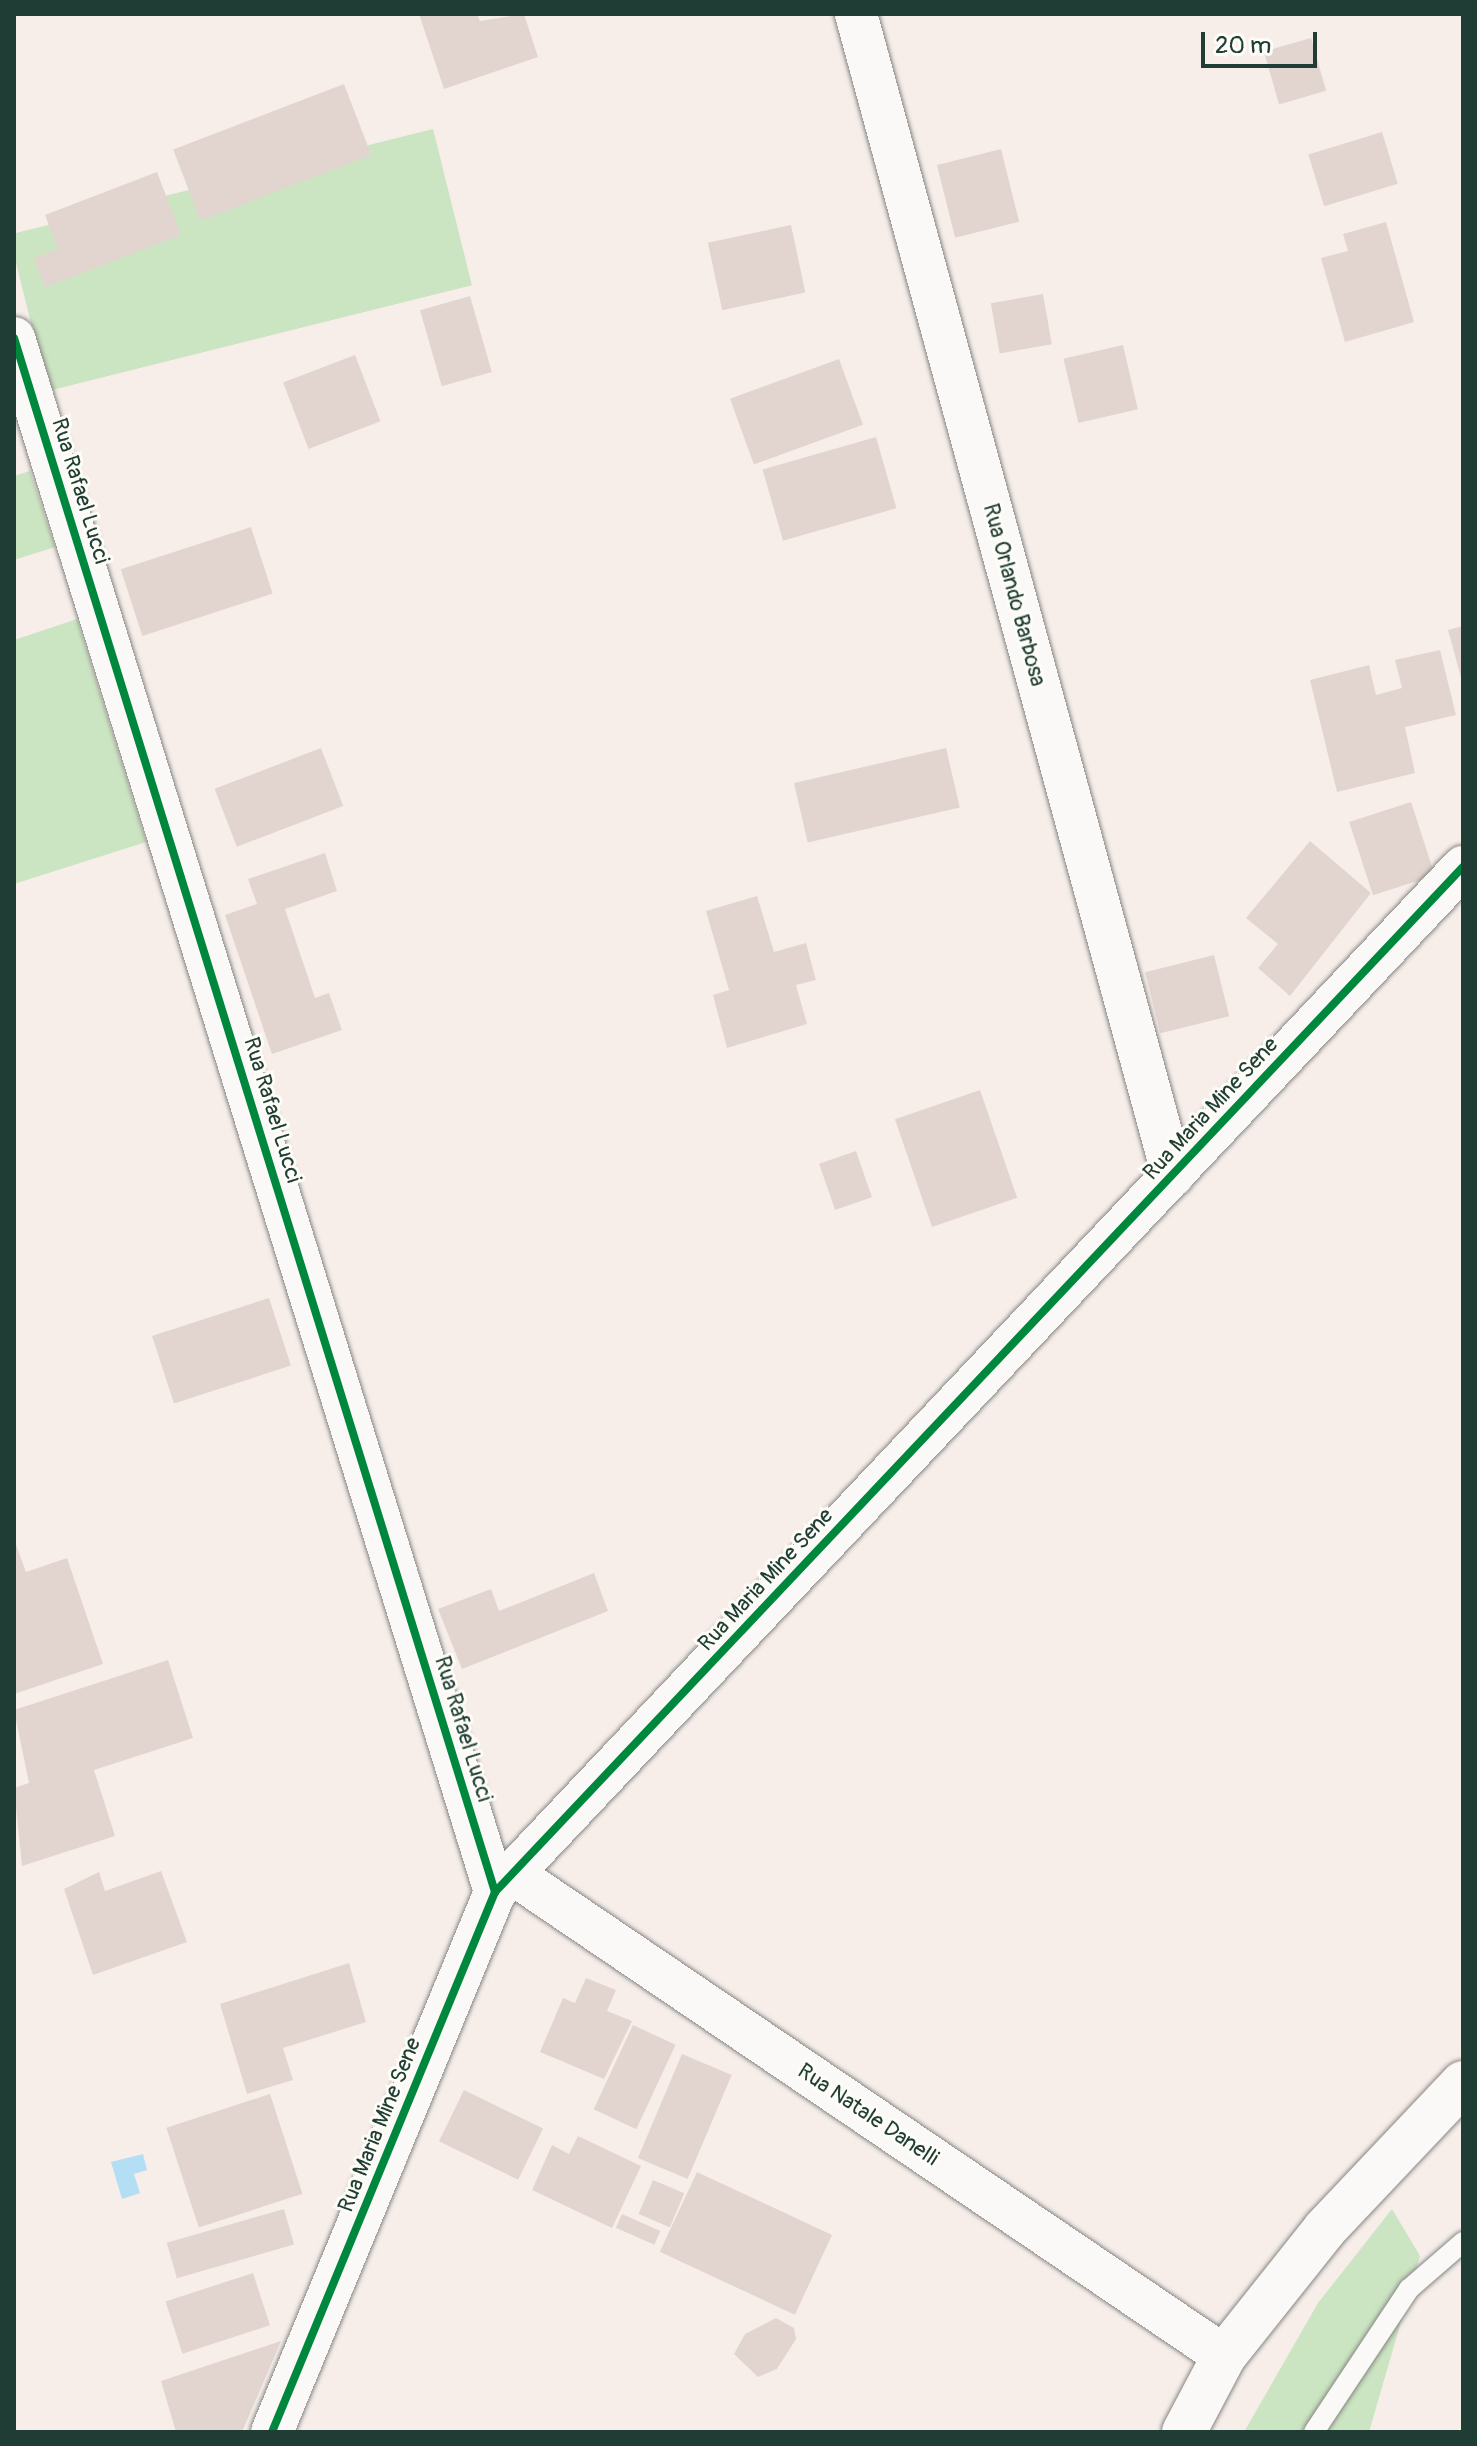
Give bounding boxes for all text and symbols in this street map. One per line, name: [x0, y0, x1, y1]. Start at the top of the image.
scale bar: [1205, 16, 1321, 66]
text: 20 m: [1215, 31, 1271, 60]
street label: Rua Rafael Lucci: [45, 415, 115, 567]
street label: Rua Orlando Barbosa: [977, 501, 1051, 689]
street label: Rua Maria Mine Sene: [1138, 1032, 1284, 1186]
street label: Rua Rafael Lucci: [237, 1034, 307, 1186]
street label: Rua Maria Mine Sene: [693, 1503, 839, 1657]
street label: Rua Rafael Lucci: [428, 1653, 498, 1805]
street label: Rua Maria Mine Sene: [333, 2034, 427, 2216]
street label: Rua Natale Danelli: [793, 2058, 943, 2172]

